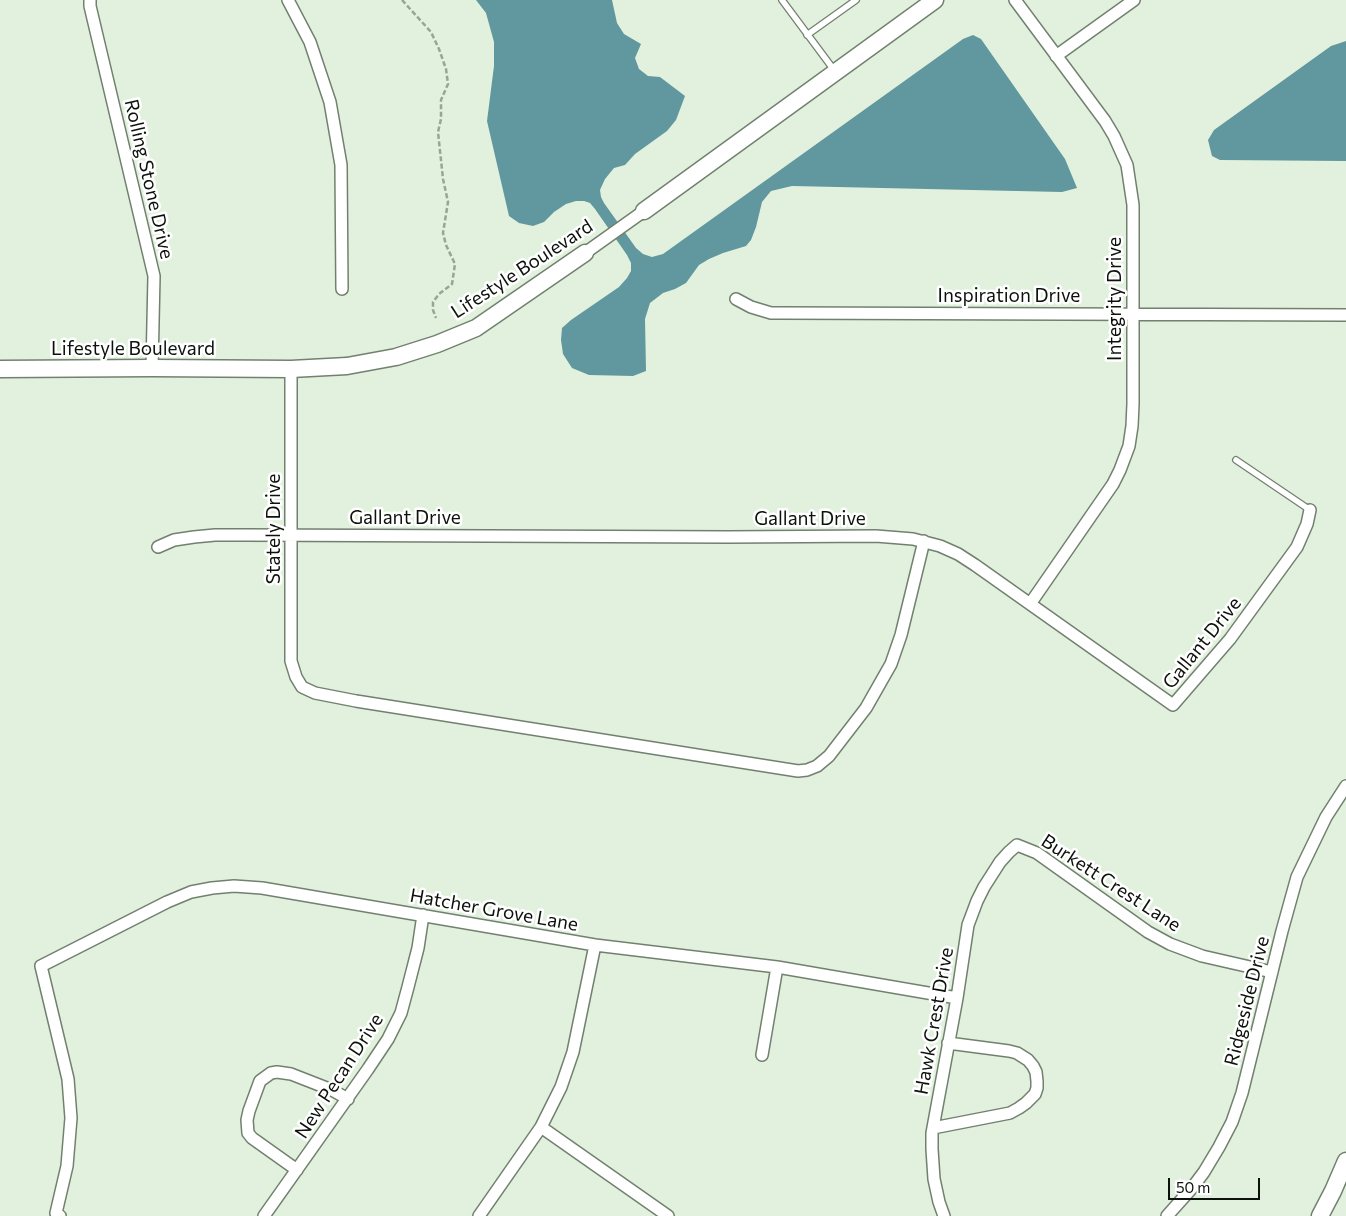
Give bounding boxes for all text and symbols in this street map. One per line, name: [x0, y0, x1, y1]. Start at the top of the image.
street label: Rolling Stone Drive: [120, 97, 178, 261]
street label: Lifestyle Boulevard: [447, 215, 597, 323]
street label: Integrity Drive: [1104, 237, 1126, 361]
street label: Inspiration Drive: [938, 285, 1080, 307]
street label: Lifestyle Boulevard: [51, 338, 215, 360]
street label: Stately Drive: [263, 474, 285, 584]
street label: Gallant Drive: [349, 507, 461, 529]
street label: Gallant Drive: [754, 508, 866, 530]
street label: Gallant Drive: [1158, 592, 1246, 694]
street label: Burkett Crest Lane: [1037, 829, 1185, 937]
street label: Hatcher Grove Lane: [408, 884, 580, 936]
street label: Ridgeside Drive: [1220, 934, 1274, 1068]
street label: Hawk Crest Drive: [910, 945, 958, 1097]
street label: New Pecan Drive: [290, 1009, 388, 1143]
scale bar: [1171, 1168, 1264, 1200]
text: 50 m: [1176, 1178, 1210, 1196]

